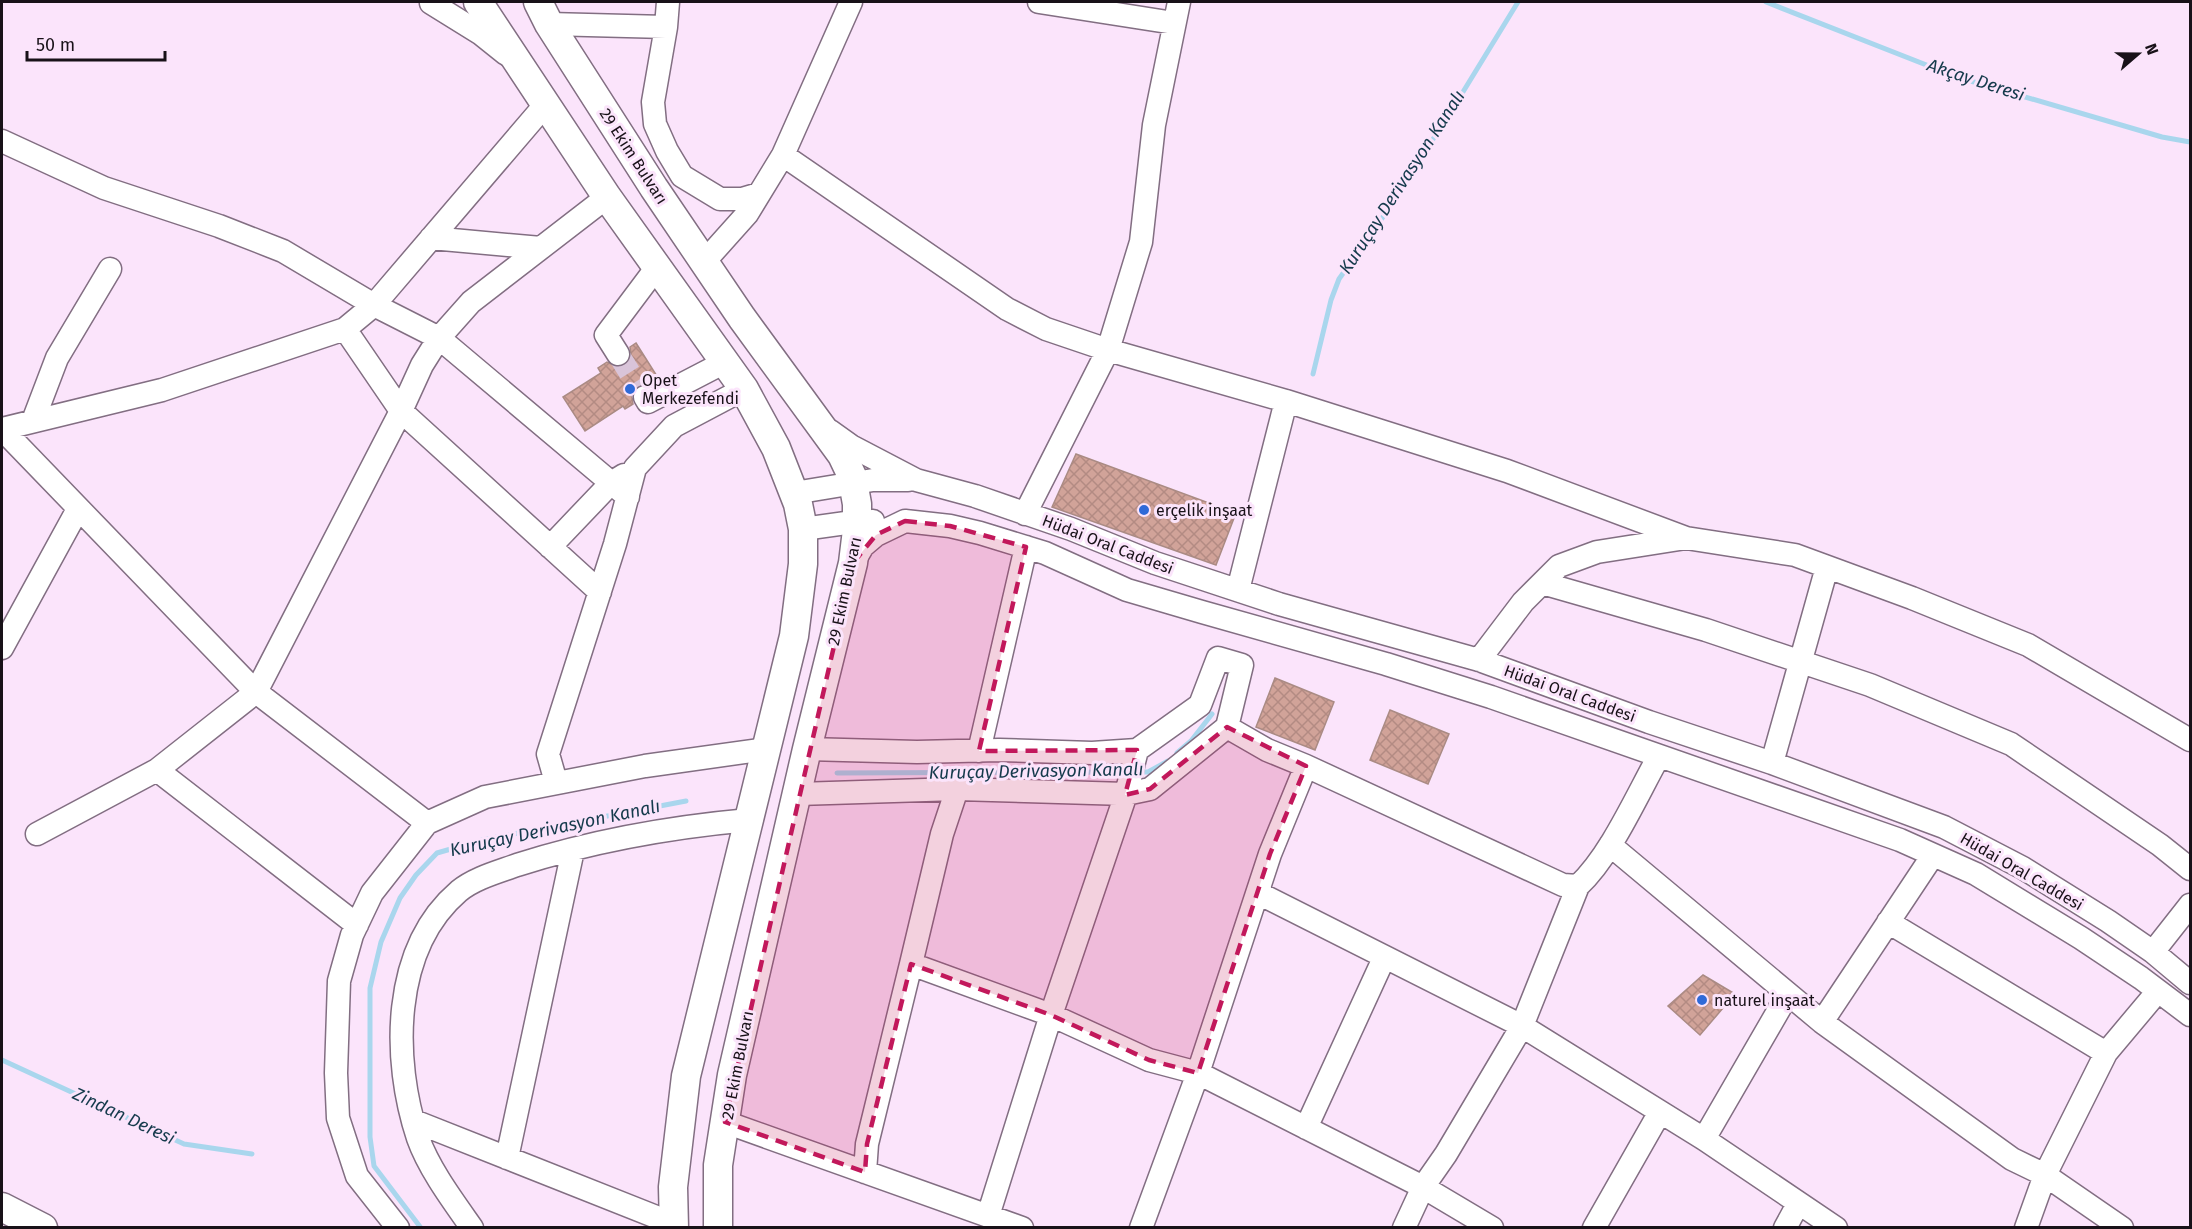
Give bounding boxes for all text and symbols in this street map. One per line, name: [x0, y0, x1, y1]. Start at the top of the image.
scale bar: [27, 24, 165, 62]
north arrow: [2108, 24, 2168, 84]
text: 50 m: [36, 34, 75, 56]
text: N: [2141, 41, 2162, 57]
water label: Akçay Deresi: [1923, 54, 2028, 106]
water label: Kuruçay Derivasyon Kanalı: [1334, 86, 1470, 278]
street label: 29 Ekim Bulvarı: [596, 105, 672, 208]
place label: Opet Merkezefendi: [642, 371, 739, 408]
marker: Opet Merkezefendi: [623, 382, 637, 396]
place label: erçelik inşaat: [1156, 501, 1253, 521]
marker: erçelik inşaat: [1137, 503, 1151, 517]
street label: Hüdai Oral Caddesi: [1040, 511, 1176, 578]
street label: 29 Ekim Bulvarı: [824, 535, 865, 647]
street label: Hüdai Oral Caddesi: [1501, 661, 1638, 726]
water label: Kuruçay Derivasyon Kanalı: [928, 758, 1144, 784]
water label: Kuruçay Derivasyon Kanalı: [448, 795, 662, 861]
street label: Hüdai Oral Caddesi: [1957, 829, 2087, 914]
place label: naturel inşaat: [1714, 991, 1815, 1011]
marker: naturel inşaat: [1695, 993, 1709, 1007]
street label: 29 Ekim Bulvarı: [718, 1009, 757, 1121]
water label: Zindan Deresi: [68, 1082, 179, 1149]

